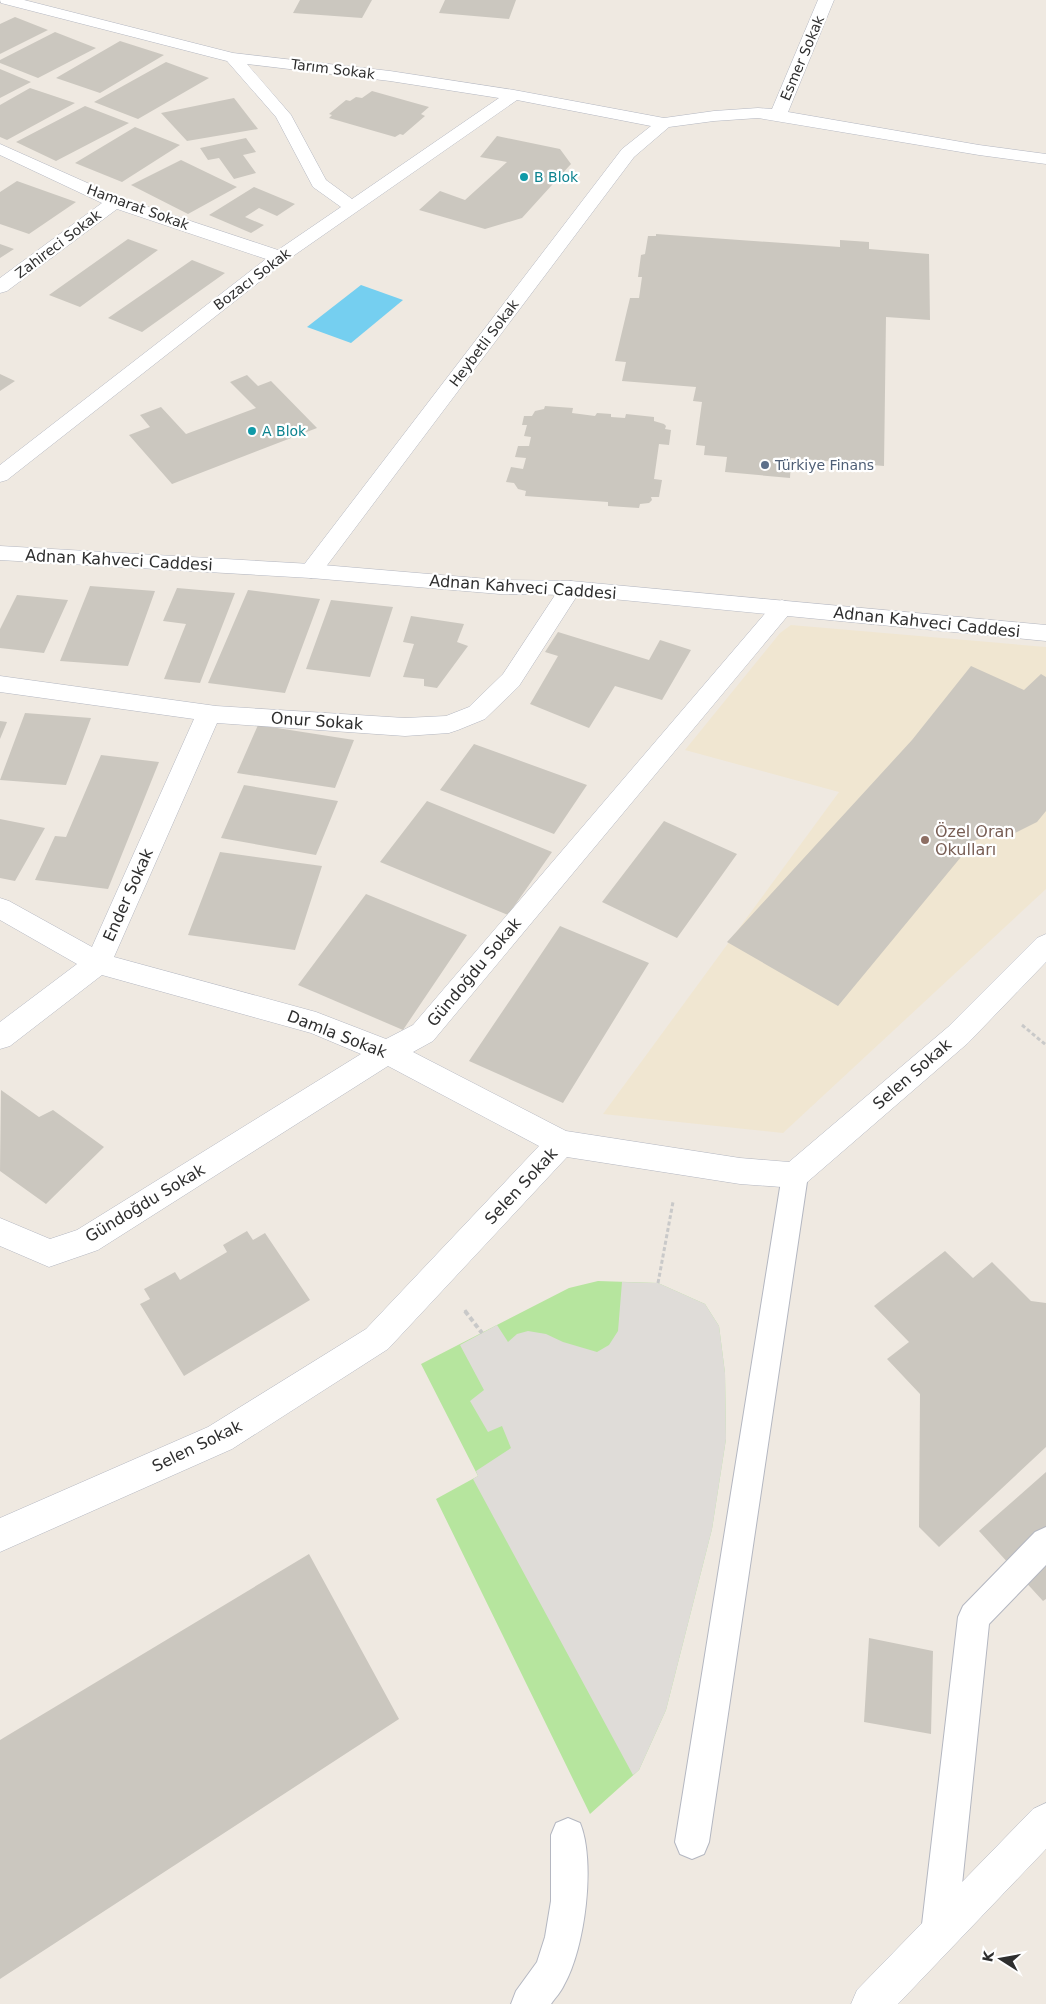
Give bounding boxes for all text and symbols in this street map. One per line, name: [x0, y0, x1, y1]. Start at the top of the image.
street label: Esmer Sokak: [777, 12, 827, 103]
street label: Tarım Sokak: [289, 56, 377, 82]
place label: B Blok: [534, 169, 579, 185]
marker: B Blok: [518, 171, 530, 183]
street label: Hamarat Sokak: [85, 181, 192, 233]
street label: Zahireci Sokak: [12, 206, 105, 281]
street label: Bozacı Sokak: [210, 244, 294, 313]
street label: Heybetli Sokak: [446, 296, 522, 390]
place label: A Blok: [262, 423, 307, 439]
marker: A Blok: [246, 425, 258, 437]
place label: Türkiye Finans: [774, 457, 874, 473]
marker: Türkiye Finans: [759, 459, 771, 471]
street label: Adnan Kahveci Caddesi: [25, 546, 213, 574]
street label: Adnan Kahveci Caddesi: [429, 571, 617, 603]
street label: Adnan Kahveci Caddesi: [833, 603, 1021, 641]
street label: Onur Sokak: [270, 708, 365, 734]
place label: Özel Oran Okulları: [935, 822, 1014, 859]
marker: Özel Oran Okulları: [919, 834, 931, 846]
street label: Ender Sokak: [99, 845, 157, 945]
street label: Gündoğdu Sokak: [423, 913, 526, 1030]
street label: Damla Sokak: [285, 1006, 390, 1062]
street label: Selen Sokak: [869, 1034, 956, 1113]
street label: Selen Sokak: [481, 1143, 562, 1228]
street label: Gündoğdu Sokak: [82, 1159, 209, 1246]
street label: Selen Sokak: [149, 1416, 246, 1476]
north arrow: [976, 1934, 1026, 1984]
text: K: [979, 1949, 997, 1963]

